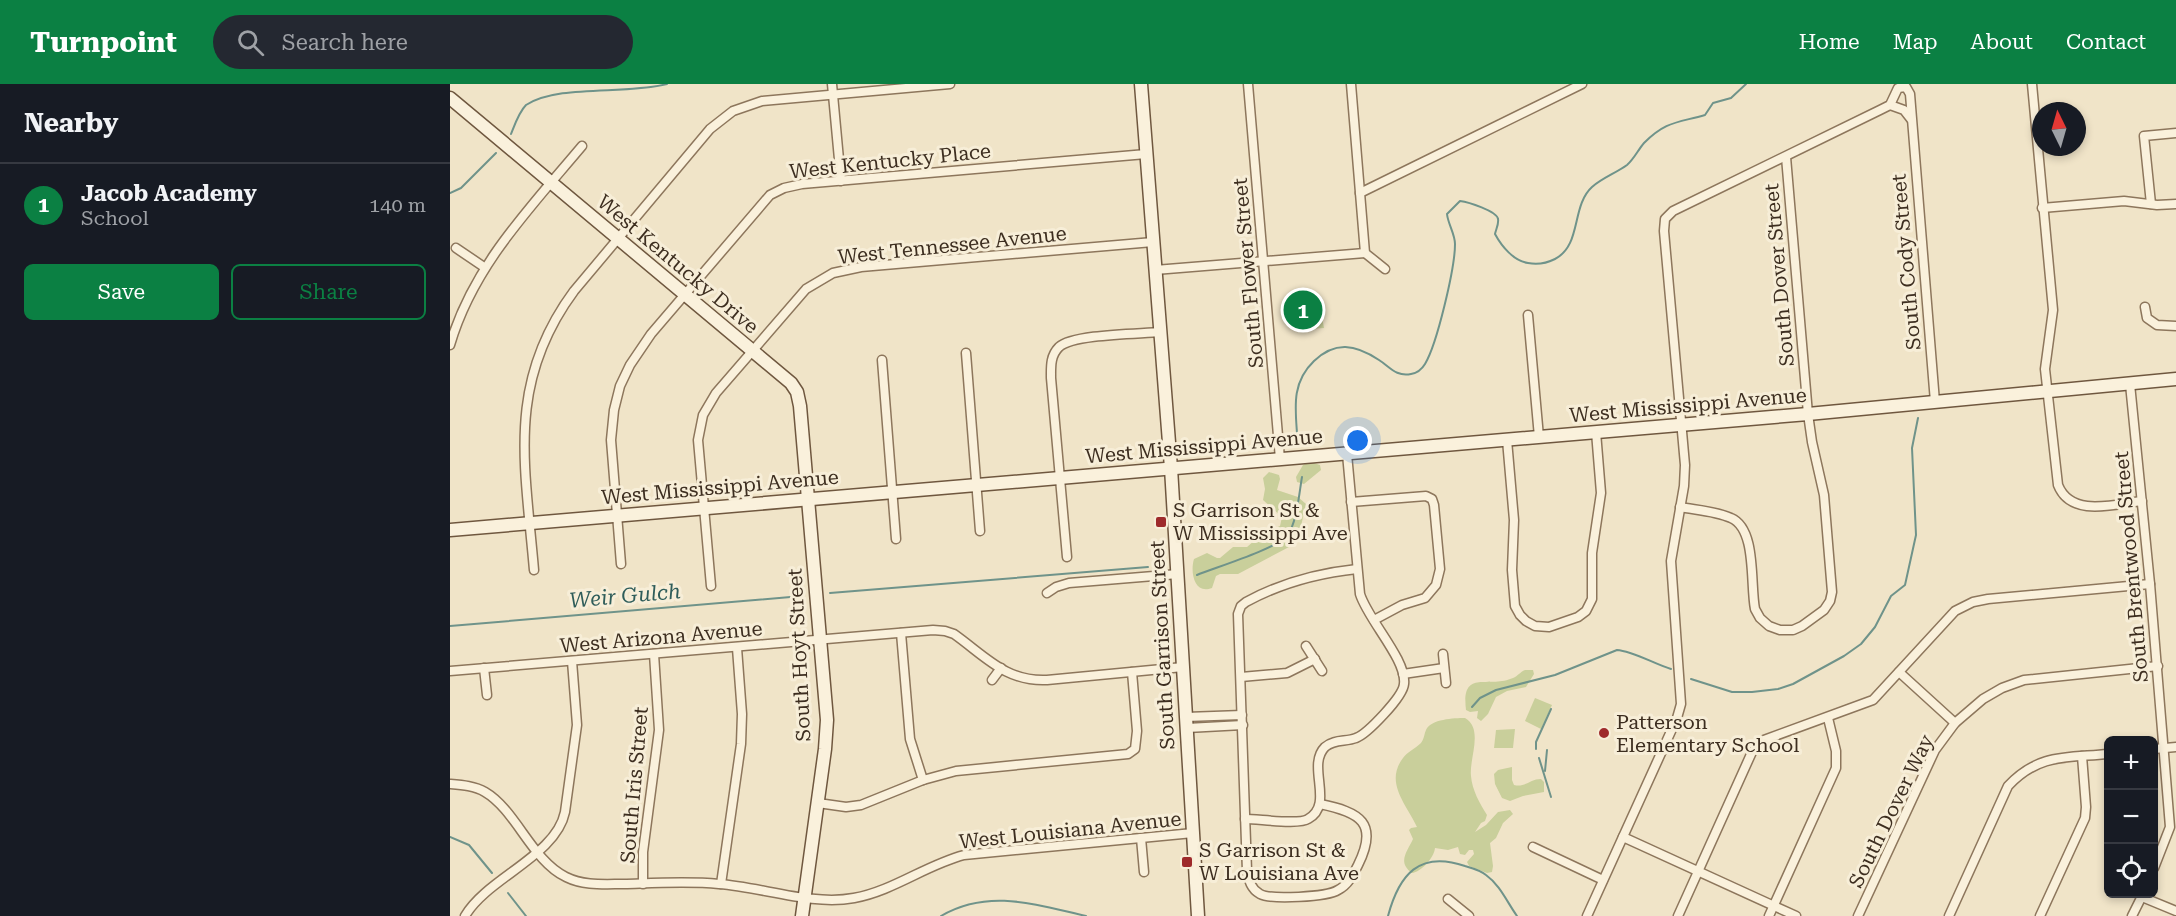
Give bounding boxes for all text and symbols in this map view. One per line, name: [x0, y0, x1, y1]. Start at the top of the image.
search box: [213, 15, 633, 69]
text: Turnpoint: [30, 26, 177, 59]
icon: search: [234, 26, 267, 59]
text: Search here: [282, 30, 408, 55]
text: Home: [1799, 30, 1860, 54]
text: Map: [1893, 30, 1938, 54]
text: About: [1971, 30, 2033, 54]
text: Contact: [2066, 30, 2146, 54]
north arrow: [2032, 102, 2086, 156]
text: Nearby: [24, 108, 118, 138]
street label: West Kentucky Place: [788, 138, 992, 184]
street label: South Cody Street: [1886, 172, 1926, 351]
street label: South Flower Street: [1228, 176, 1268, 369]
text: Jacob Academy: [81, 181, 257, 206]
street label: South Dover Street: [1759, 182, 1799, 367]
street label: West Kentucky Drive: [592, 189, 764, 339]
text: 1: [38, 193, 49, 217]
text: 140 m: [369, 193, 426, 217]
text: School: [81, 206, 149, 230]
street label: West Tennessee Avenue: [836, 221, 1068, 269]
button: Save: [24, 264, 219, 320]
button: Share: [231, 264, 426, 320]
pin: 1: [1284, 288, 1322, 332]
street label: West Mississippi Avenue: [1568, 383, 1808, 427]
street label: West Mississippi Avenue: [1084, 424, 1324, 468]
your location: [1343, 426, 1372, 455]
street label: South Brentwood Street: [2109, 450, 2153, 684]
street label: West Mississippi Avenue: [600, 465, 840, 509]
place label: S Garrison St & W Mississippi Ave: [1173, 498, 1348, 545]
marker: S Garrison St & W Mississippi Ave: [1154, 515, 1168, 529]
street label: South Garrison Street: [1145, 539, 1179, 750]
street label: South Hoyt Street: [782, 567, 816, 742]
water label: Weir Gulch: [568, 579, 682, 613]
street label: West Arizona Avenue: [559, 616, 763, 658]
street label: South Iris Street: [615, 705, 653, 864]
place label: Patterson Elementary School: [1616, 710, 1799, 757]
marker: Patterson Elementary School: [1597, 726, 1611, 740]
street label: South Dover Way: [1844, 730, 1939, 892]
map controls: [2104, 736, 2158, 898]
button: +: [2104, 736, 2158, 790]
button: −: [2104, 790, 2158, 844]
street label: West Louisiana Avenue: [958, 806, 1182, 854]
place label: S Garrison St & W Louisiana Ave: [1199, 838, 1359, 885]
button: locate: [2104, 844, 2158, 898]
marker: S Garrison St & W Louisiana Ave: [1180, 855, 1194, 869]

